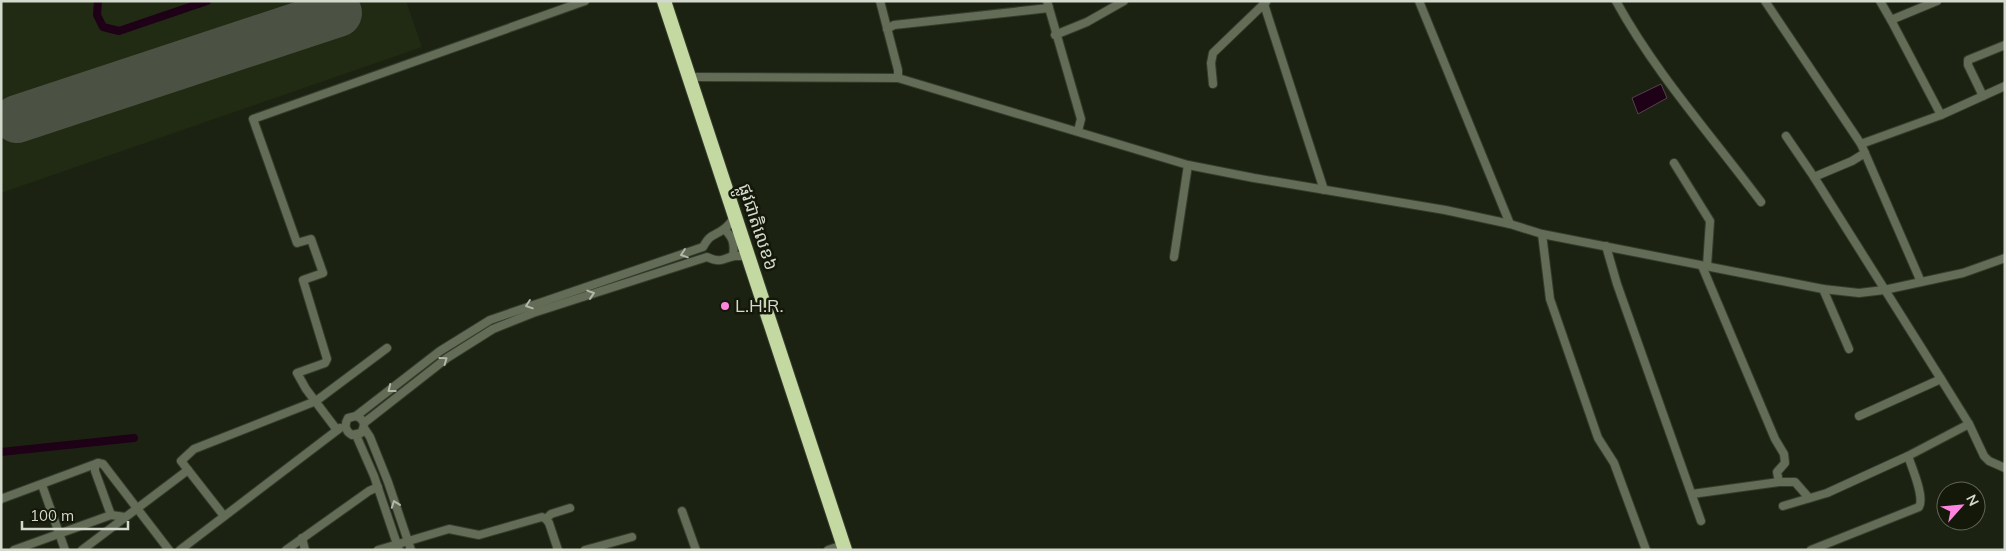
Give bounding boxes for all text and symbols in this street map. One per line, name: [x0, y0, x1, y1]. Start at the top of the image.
street label: ផ្លូវជាតិលេខ៦: [729, 180, 783, 275]
one-way arrow: [680, 248, 688, 258]
one-way arrow: [586, 290, 594, 300]
place label: L.H.R.: [735, 294, 784, 317]
one-way arrow: [526, 299, 534, 309]
marker: L.H.R.: [719, 300, 731, 312]
one-way arrow: [438, 358, 447, 366]
one-way arrow: [388, 383, 397, 391]
north arrow: [1936, 481, 1986, 531]
text: N: [1962, 491, 1983, 509]
scale bar: [22, 498, 129, 530]
one-way arrow: [391, 500, 401, 508]
text: 100 m: [30, 506, 74, 525]

